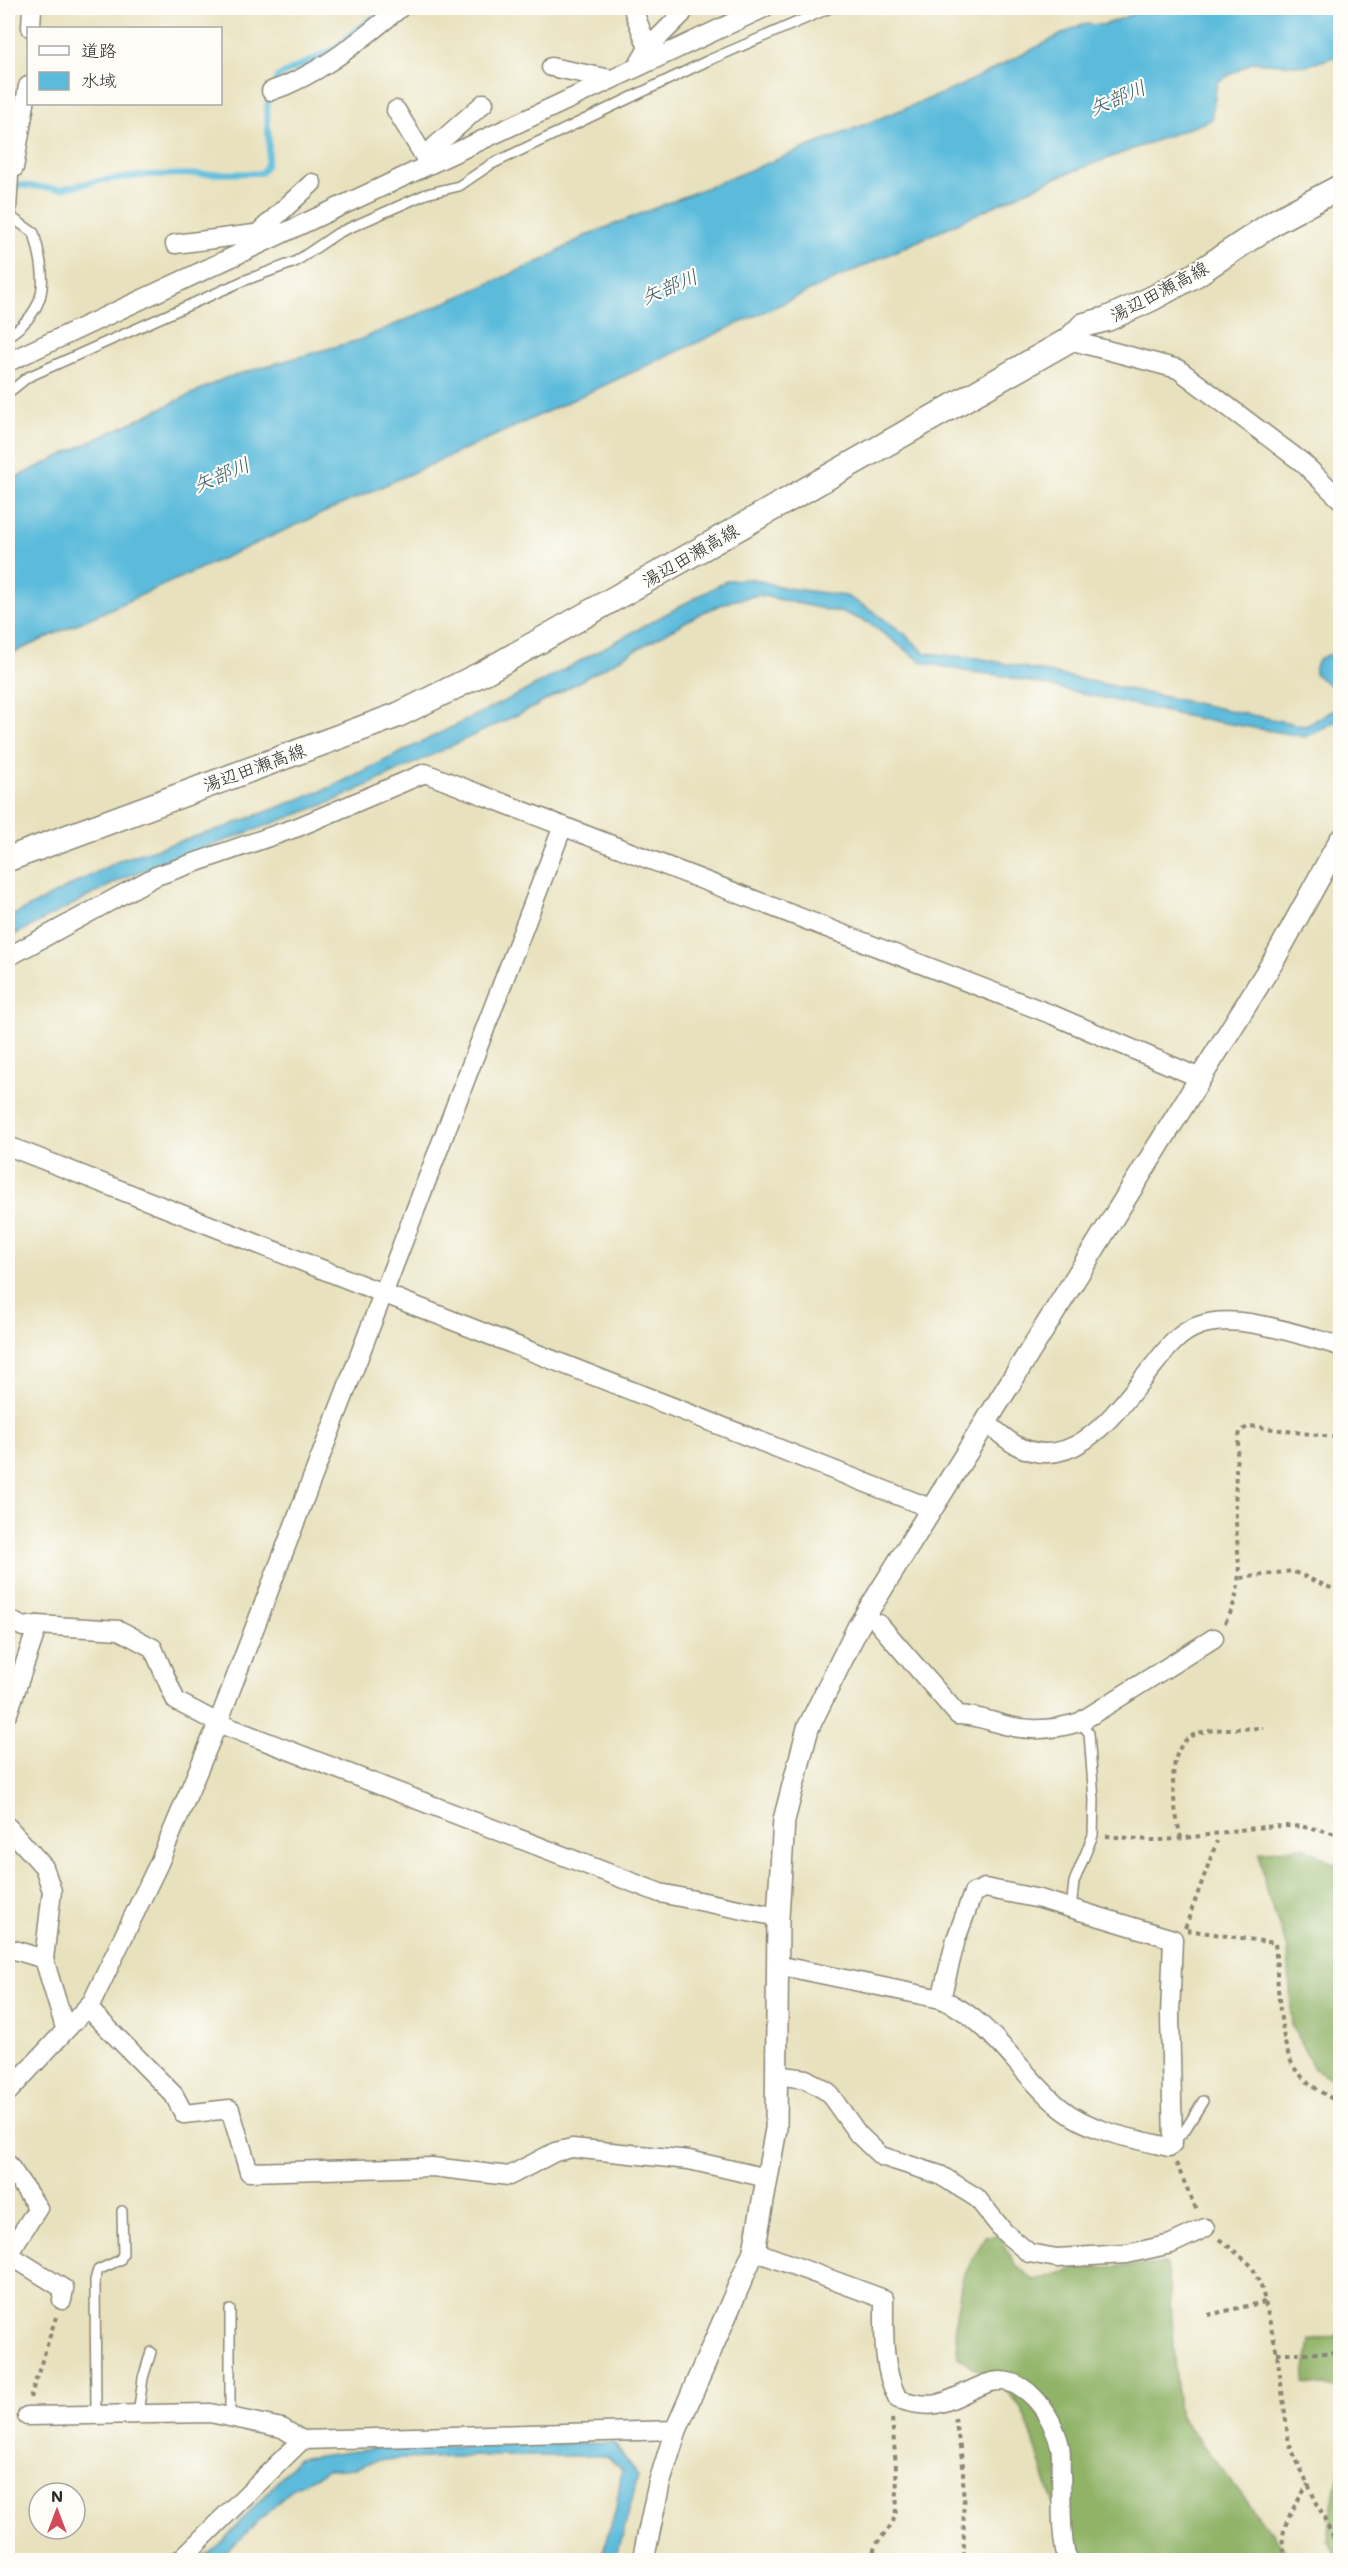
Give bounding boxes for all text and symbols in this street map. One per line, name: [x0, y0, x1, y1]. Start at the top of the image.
legend: [27, 27, 222, 105]
text: 道路: [81, 38, 117, 62]
text: 水域: [81, 68, 117, 92]
water label: 矢部川: [1084, 73, 1150, 121]
street label: 湯辺田瀬高線: [1106, 255, 1212, 327]
water label: 矢部川: [636, 262, 702, 310]
water label: 矢部川: [188, 450, 254, 498]
street label: 湯辺田瀬高線: [637, 518, 743, 592]
street label: 湯辺田瀬高線: [199, 737, 309, 797]
north arrow: [27, 2481, 87, 2541]
text: N: [51, 2485, 63, 2506]

